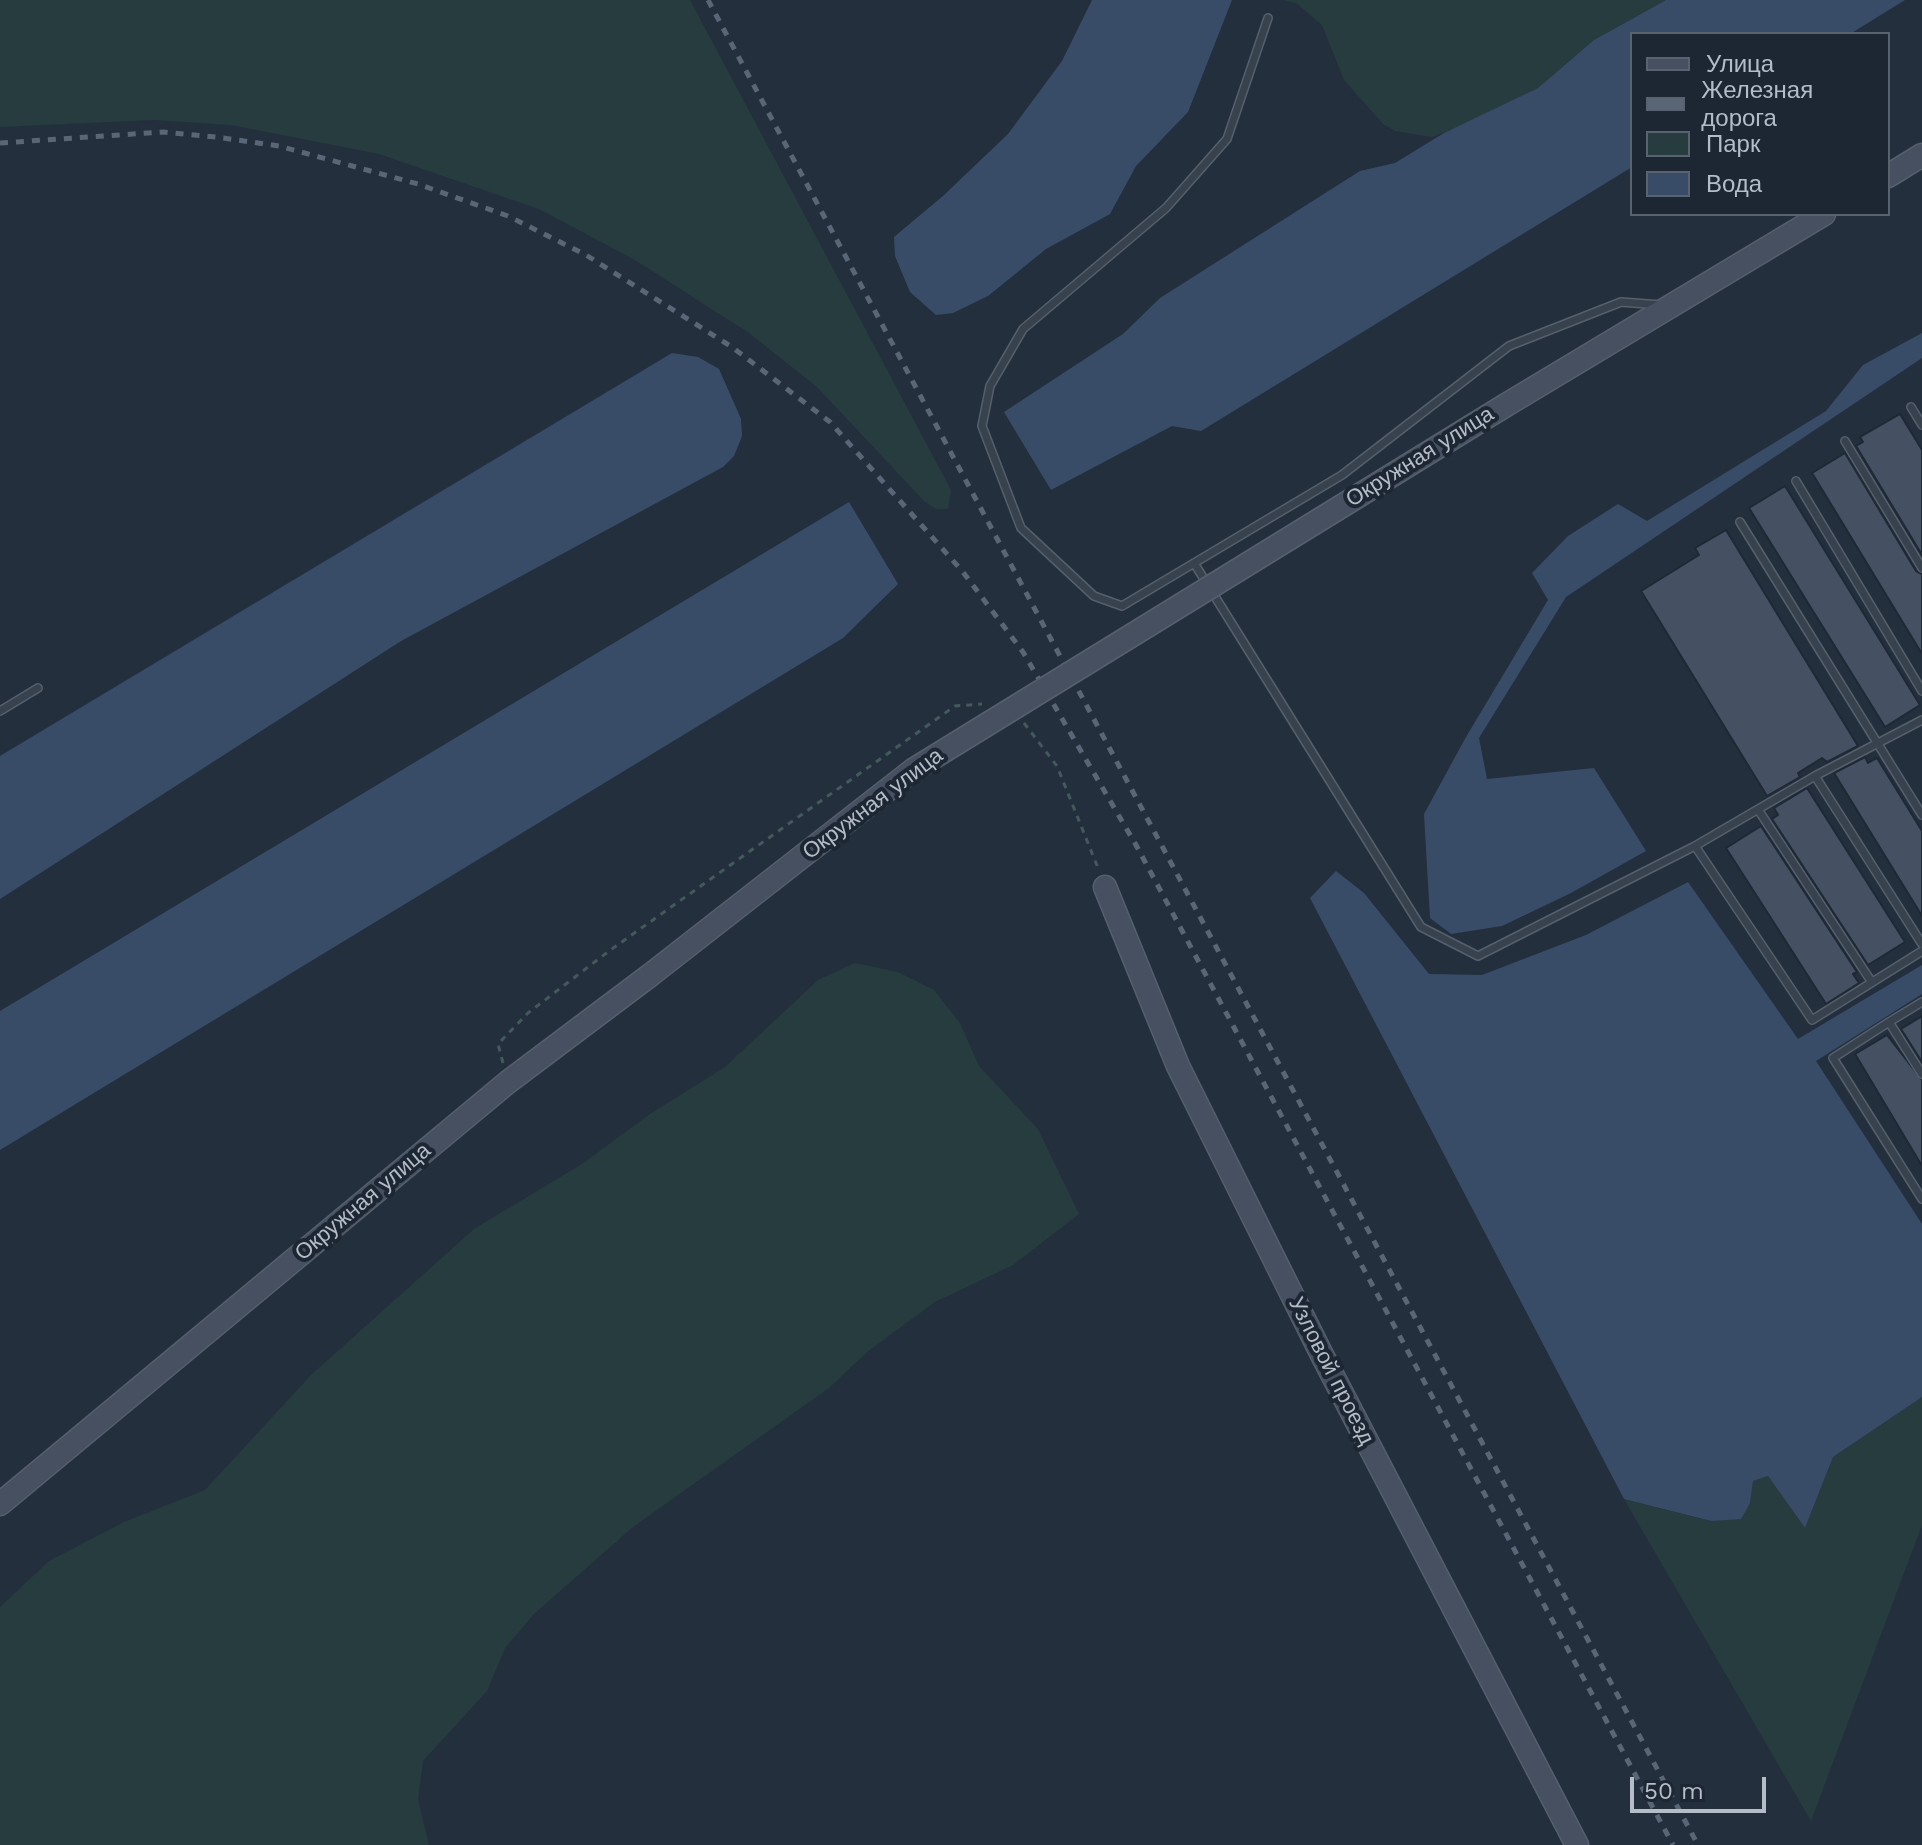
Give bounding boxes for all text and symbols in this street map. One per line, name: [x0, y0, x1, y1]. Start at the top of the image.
legend: [1630, 32, 1890, 216]
text: Улица: [1706, 50, 1774, 78]
text: Железная дорога: [1701, 76, 1813, 132]
text: Парк: [1706, 130, 1760, 158]
text: Вода: [1706, 170, 1762, 198]
street label: Окружная улица: [1341, 401, 1499, 513]
street label: Окружная улица: [798, 743, 948, 865]
street label: Окружная улица: [290, 1138, 436, 1266]
street label: Узловой проезд: [1282, 1293, 1380, 1449]
scale bar: [1634, 1761, 1770, 1811]
text: 50 m: [1644, 1777, 1704, 1805]

